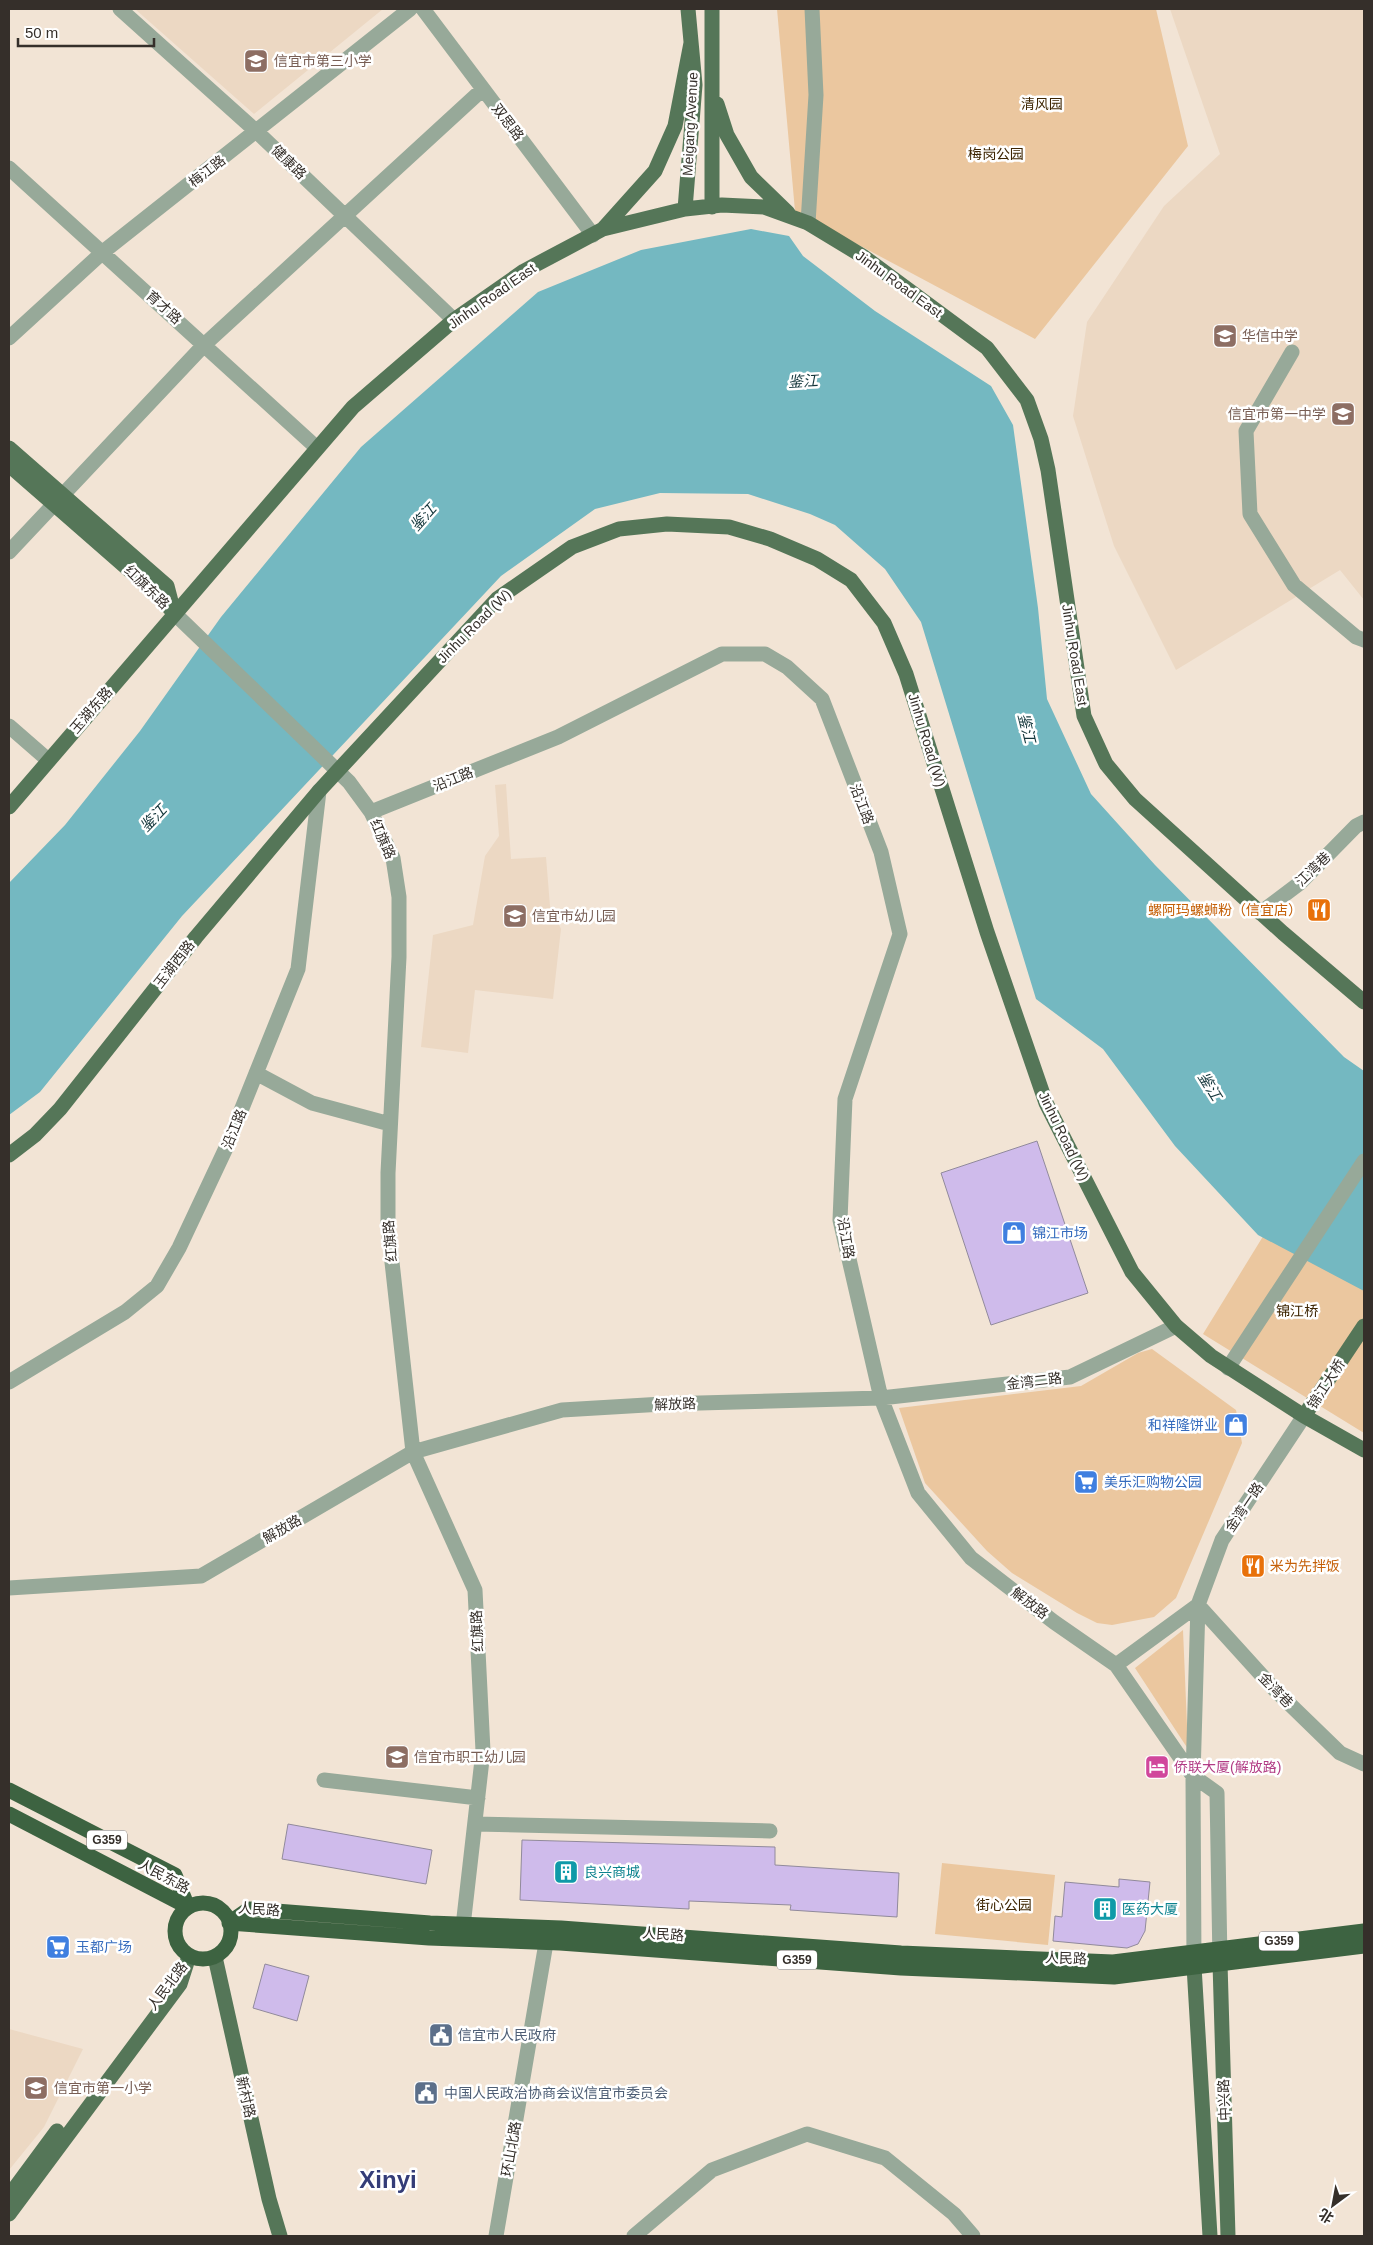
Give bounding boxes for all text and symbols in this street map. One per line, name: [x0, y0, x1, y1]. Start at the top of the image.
scale bar: [18, 15, 154, 47]
text: 50 m: [25, 24, 58, 41]
school or university icon: 信宜市第三小学: [243, 48, 269, 74]
place label: 信宜市第三小学: [274, 53, 372, 69]
street label: Meigang Avenue: [679, 71, 701, 176]
park label: 清风园: [1021, 96, 1063, 112]
street label: 双思路: [489, 100, 527, 144]
street label: 健康路: [268, 142, 310, 182]
park label: 梅岗公园: [968, 146, 1024, 162]
street label: 梅江路: [186, 152, 228, 190]
street label: Jinhu Road East: [853, 247, 945, 321]
street label: Jinhu Road East: [445, 260, 539, 332]
street label: 育才路: [143, 287, 185, 327]
school or university icon: 华信中学: [1212, 323, 1238, 349]
place label: 华信中学: [1242, 328, 1298, 344]
water label: 鉴江: [788, 372, 820, 390]
school or university icon: 信宜市第一中学: [1330, 401, 1356, 427]
place label: 信宜市第一中学: [1228, 406, 1326, 422]
water label: 鉴江: [407, 499, 441, 534]
street label: 红旗东路: [121, 562, 173, 612]
street label: Jinhu Road (W): [434, 586, 514, 666]
street label: Jinhu Road East: [1059, 603, 1091, 707]
street label: 玉湖东路: [67, 684, 115, 736]
street label: Jinhu Road (W): [905, 691, 949, 789]
water label: 鉴江: [1015, 711, 1039, 747]
street label: 沿江路: [431, 764, 475, 794]
street label: 沿江路: [847, 782, 877, 826]
water label: 鉴江: [136, 800, 171, 835]
street label: 红旗路: [367, 817, 399, 861]
street label: 江湾巷: [1292, 849, 1334, 889]
restaurant icon: 螺阿玛螺蛳粉（信宜店）: [1306, 897, 1332, 923]
place label: 螺阿玛螺蛳粉（信宜店）: [1148, 902, 1302, 918]
school or university icon: 信宜市幼儿园: [502, 903, 528, 929]
place label: 信宜市幼儿园: [532, 908, 616, 924]
street label: 玉湖西路: [150, 937, 198, 991]
water label: 鉴江: [1195, 1069, 1226, 1105]
street label: Jinhu Road (W): [1035, 1089, 1093, 1183]
street label: 沿江路: [219, 1107, 249, 1151]
street label: 沿江路: [834, 1216, 858, 1260]
street label: 红旗路: [380, 1219, 400, 1263]
shop icon: 锦江市场: [1001, 1220, 1027, 1246]
place label: 锦江市场: [1032, 1225, 1088, 1241]
park label: 锦江桥: [1276, 1303, 1318, 1319]
street label: 锦江大桥: [1304, 1356, 1348, 1412]
street label: 金湾二路: [1005, 1370, 1063, 1392]
street label: 解放路: [654, 1395, 696, 1413]
shop icon: 和祥隆饼业: [1223, 1412, 1249, 1438]
place label: 和祥隆饼业: [1148, 1417, 1218, 1433]
supermarket icon: 美乐汇购物公园: [1073, 1469, 1099, 1495]
place label: 美乐汇购物公园: [1104, 1474, 1202, 1490]
street label: 金湾一路: [1222, 1479, 1266, 1535]
street label: 解放路: [260, 1512, 304, 1546]
restaurant icon: 米为先拌饭: [1240, 1553, 1266, 1579]
place label: 米为先拌饭: [1270, 1558, 1340, 1574]
street label: 解放路: [1008, 1584, 1052, 1622]
street label: 红旗路: [468, 1610, 486, 1652]
street label: 金湾巷: [1256, 1669, 1296, 1711]
school or university icon: 信宜市职工幼儿园: [384, 1744, 410, 1770]
place label: 信宜市职工幼儿园: [414, 1749, 526, 1765]
hotel icon: 侨联大厦(解放路): [1144, 1754, 1170, 1780]
place label: 侨联大厦(解放路): [1174, 1759, 1281, 1775]
road number: G359: [87, 1830, 127, 1850]
street label: 人民东路: [136, 1856, 192, 1896]
building icon: 良兴商城: [553, 1859, 579, 1885]
place label: 良兴商城: [584, 1864, 640, 1880]
building icon: 医药大厦: [1092, 1896, 1118, 1922]
park label: 街心公园: [976, 1897, 1032, 1913]
street label: 人民路: [237, 1900, 281, 1918]
place label: 医药大厦: [1122, 1901, 1178, 1917]
street label: 人民路: [641, 1925, 685, 1943]
road number: G359: [1259, 1932, 1299, 1950]
supermarket icon: 玉都广场: [45, 1934, 71, 1960]
place label: 玉都广场: [76, 1939, 132, 1955]
street label: 人民路: [1045, 1949, 1087, 1967]
road number: G359: [777, 1950, 817, 1970]
street label: 人民北路: [144, 1959, 190, 2013]
public building icon: 信宜市人民政府: [428, 2022, 454, 2048]
place label: 信宜市人民政府: [458, 2027, 556, 2043]
school or university icon: 信宜市第一小学: [23, 2075, 49, 2101]
street label: 新村路: [233, 2075, 259, 2119]
street label: 中兴路: [1215, 2079, 1233, 2121]
place label: 信宜市第一小学: [54, 2080, 152, 2096]
public building icon: 中国人民政治协商会议信宜市委员会: [413, 2080, 439, 2106]
place label: 中国人民政治协商会议信宜市委员会: [444, 2085, 668, 2101]
street label: 环山北路: [498, 2120, 524, 2178]
district label: Xinyi: [359, 2166, 417, 2193]
north arrow: [1308, 2180, 1358, 2230]
text: 北: [1316, 2206, 1336, 2227]

